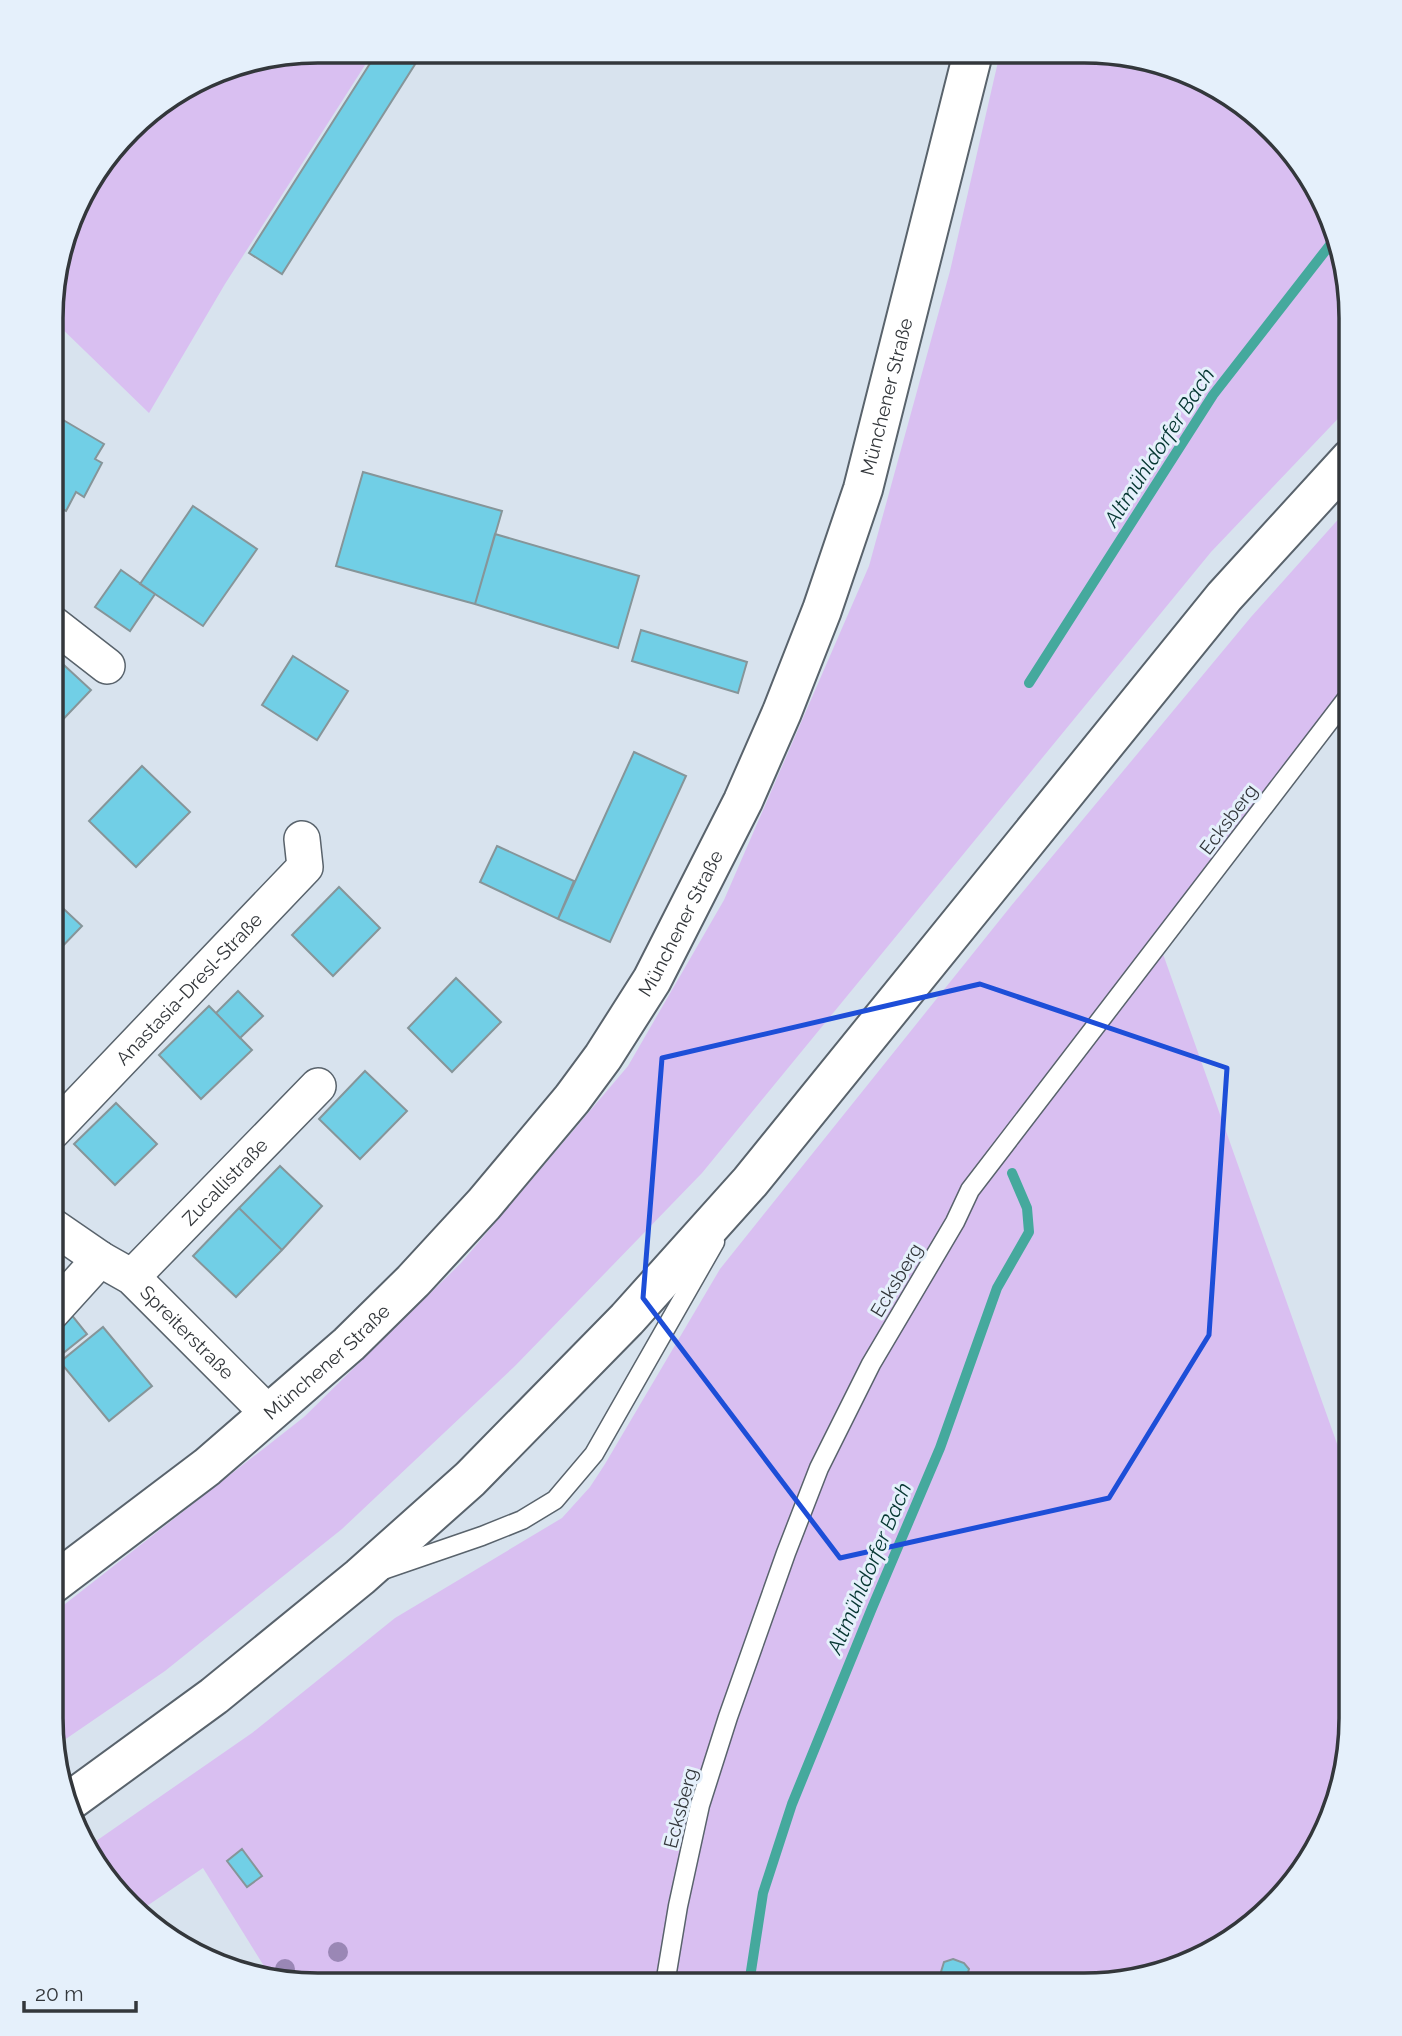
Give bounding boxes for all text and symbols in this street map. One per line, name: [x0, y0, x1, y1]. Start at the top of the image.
street label: Münchener Straße: [856, 316, 917, 478]
water label: Altmühldorfer Bach: [1098, 363, 1220, 532]
street label: Ecksberg: [1195, 780, 1261, 858]
street label: Münchener Straße: [633, 846, 727, 1000]
street label: Anastasia-Dresl-Straße: [111, 908, 266, 1069]
street label: Zucallistraße: [178, 1134, 272, 1230]
street label: Ecksberg: [865, 1239, 927, 1321]
street label: Spreiterstraße: [136, 1281, 239, 1384]
street label: Münchener Straße: [259, 1300, 394, 1424]
water label: Altmühldorfer Bach: [821, 1479, 916, 1658]
street label: Ecksberg: [659, 1766, 701, 1850]
scale bar: [24, 1969, 136, 2013]
text: 20 m: [35, 1981, 83, 2006]

